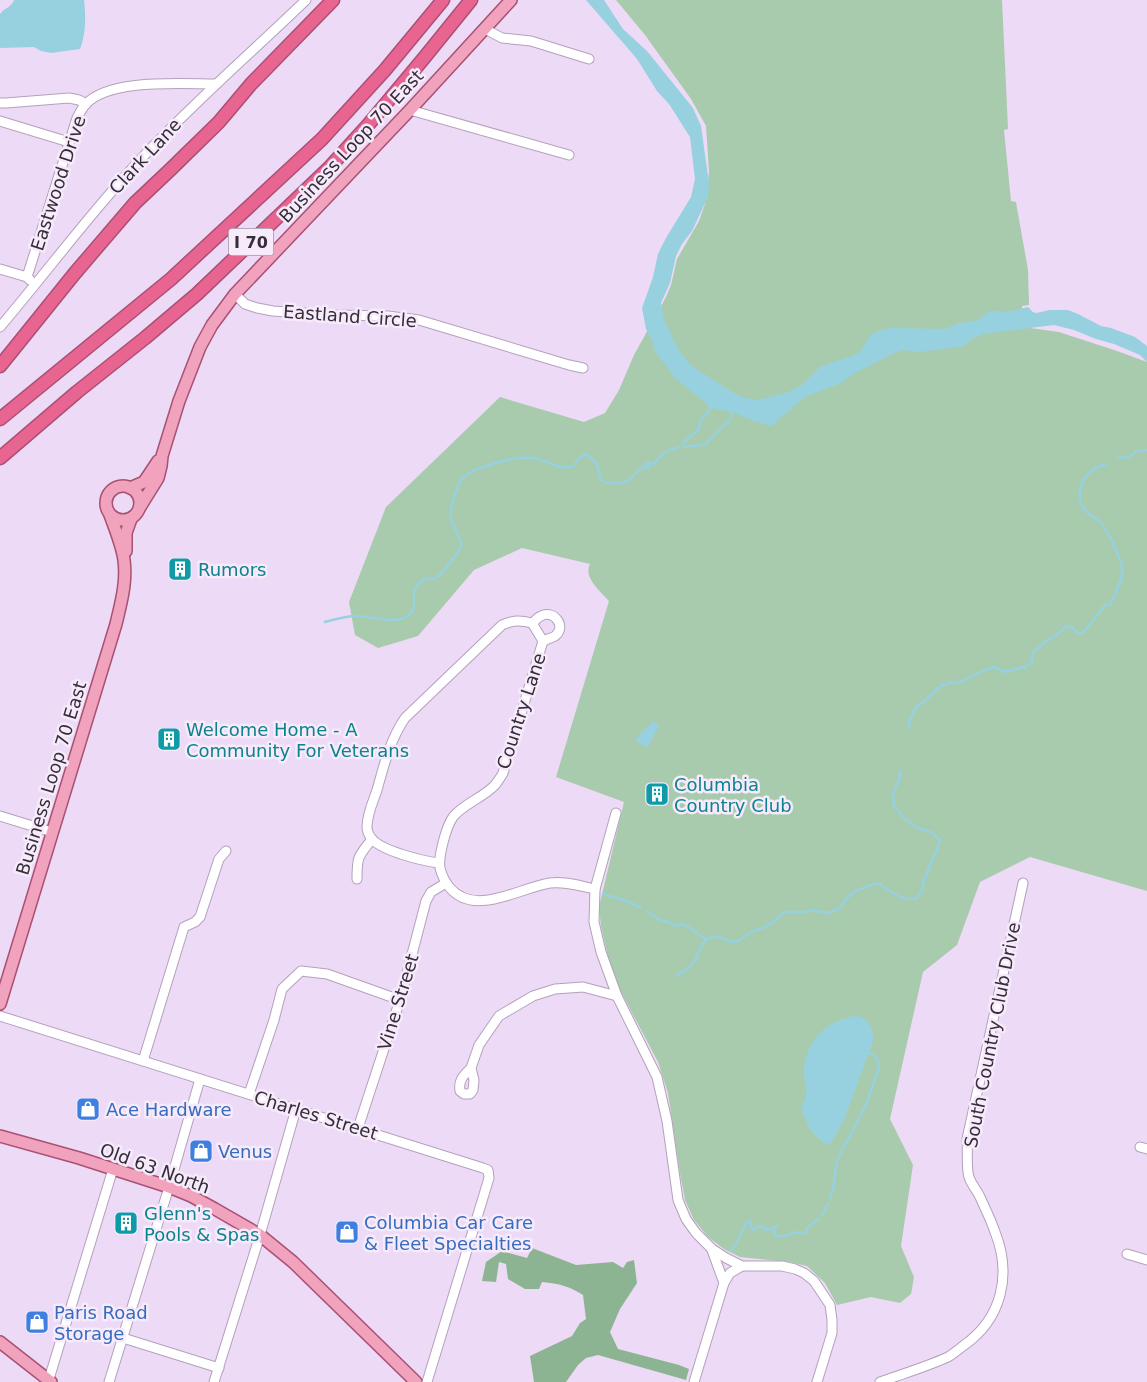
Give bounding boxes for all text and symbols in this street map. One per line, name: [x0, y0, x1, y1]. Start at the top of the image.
street label: Business Loop 70 East: [275, 65, 427, 227]
street label: Eastwood Drive: [26, 113, 90, 253]
street label: Clark Lane: [105, 114, 185, 198]
road number: I 70: [228, 228, 274, 256]
street label: Eastland Circle: [282, 301, 418, 331]
building icon: Rumors: [167, 556, 193, 582]
place label: Rumors: [198, 559, 266, 580]
street label: Country Lane: [492, 650, 550, 772]
street label: Business Loop 70 East: [12, 679, 90, 877]
place label: Welcome Home - A Community For Veterans: [186, 719, 409, 761]
building icon: Welcome Home - A Community For Veterans: [156, 726, 182, 752]
place label: Columbia Country Club: [674, 774, 792, 816]
building icon: Columbia Country Club: [644, 781, 670, 807]
street label: South Country Club Drive: [960, 920, 1024, 1150]
street label: Vine Street: [373, 951, 423, 1053]
street label: Charles Street: [252, 1086, 380, 1144]
shop icon: Ace Hardware: [75, 1096, 101, 1122]
place label: Ace Hardware: [106, 1099, 232, 1120]
street label: Old 63 North: [97, 1138, 213, 1198]
shop icon: Venus: [188, 1138, 214, 1164]
place label: Venus: [218, 1141, 272, 1162]
place label: Glenn's Pools & Spas: [144, 1203, 259, 1245]
building icon: Glenn's Pools & Spas: [113, 1210, 139, 1236]
place label: Columbia Car Care & Fleet Specialties: [364, 1212, 533, 1254]
shop icon: Columbia Car Care & Fleet Specialties: [334, 1219, 360, 1245]
place label: Paris Road Storage: [54, 1302, 148, 1344]
shop icon: Paris Road Storage: [24, 1309, 50, 1335]

